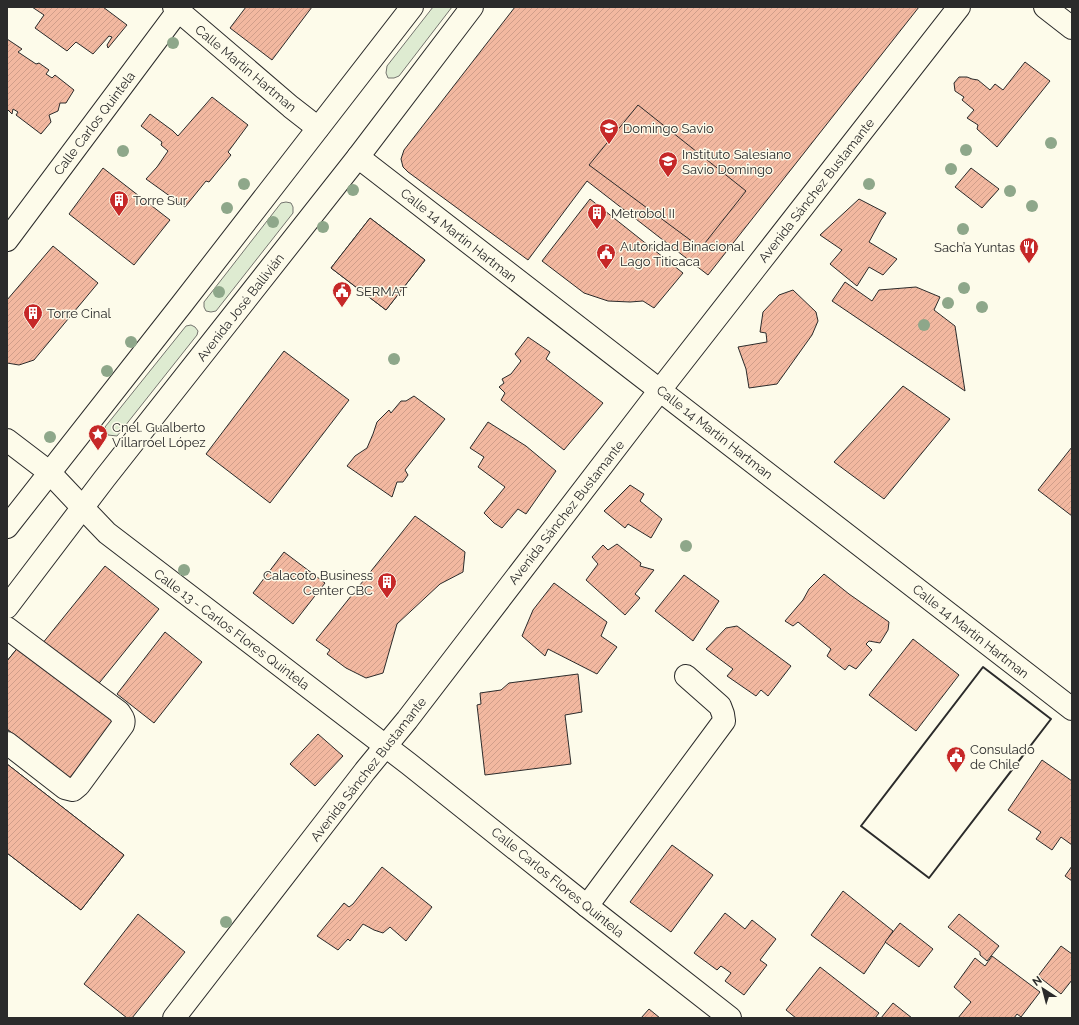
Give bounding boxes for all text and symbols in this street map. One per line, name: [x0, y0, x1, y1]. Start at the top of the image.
street label: Calle Martin Hartman: [192, 22, 299, 115]
street label: Calle Carlos Quintela: [51, 69, 138, 178]
street label: Avenida Sánchez Bustamante: [755, 115, 878, 265]
school or university icon: Domingo Savio: [598, 117, 620, 145]
place label: Domingo Savio: [623, 121, 714, 136]
place label: Instituto Salesiano Savio Domingo: [682, 147, 792, 177]
school or university icon: Instituto Salesiano Savio Domingo: [657, 150, 679, 178]
street label: Calle 14 Martin Hartman: [398, 185, 520, 285]
building icon: Torre Sur: [108, 189, 130, 217]
place label: Torre Sur: [133, 193, 188, 208]
building icon: Metrobol II: [586, 202, 608, 230]
place label: Metrobol II: [611, 206, 675, 221]
restaurant icon: Sach’a Yuntas: [1018, 236, 1040, 264]
place label: Autoridad Binacional Lago Titicaca: [620, 239, 745, 269]
place label: Sach’a Yuntas: [934, 240, 1015, 255]
public building icon: Autoridad Binacional Lago Titicaca: [595, 242, 617, 270]
street label: Avenida José Ballivián: [194, 251, 287, 364]
public building icon: SERMAT: [331, 280, 353, 308]
place label: SERMAT: [356, 284, 408, 299]
building icon: Torre Cinal: [22, 302, 44, 330]
place label: Torre Cinal: [47, 306, 111, 321]
street label: Calle 14 Martin Hartman: [654, 382, 776, 482]
place label: Cnel. Gualberto Villarroel López: [112, 420, 206, 450]
place icon: Cnel. Gualberto Villarroel López: [87, 423, 109, 451]
street label: Avenida Sánchez Bustamante: [505, 437, 628, 587]
street label: Calle 13 - Carlos Flores Quintela: [151, 566, 312, 693]
place label: Calacoto Business Center CBC: [263, 568, 373, 598]
building icon: Calacoto Business Center CBC: [376, 571, 398, 599]
street label: Calle 14 Martin Hartman: [910, 581, 1032, 681]
street label: Avenida Sánchez Bustamante: [307, 694, 430, 844]
place label: Consulado de Chile: [970, 742, 1035, 772]
public building icon: Consulado de Chile: [945, 745, 967, 773]
street label: Calle Carlos Flores Quintela: [488, 824, 627, 941]
north arrow: [1023, 969, 1063, 1009]
text: N: [1030, 974, 1045, 989]

